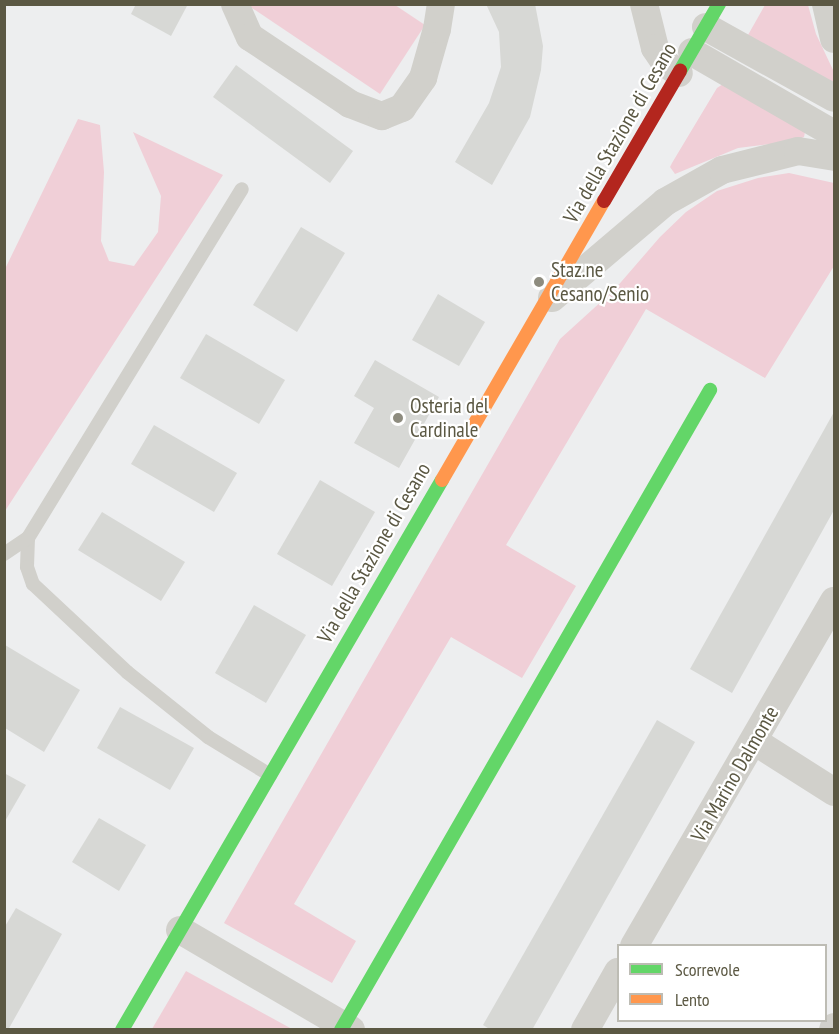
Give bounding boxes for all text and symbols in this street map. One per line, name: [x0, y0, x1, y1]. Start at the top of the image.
street label: Via della Stazione di Cesano: [558, 38, 682, 228]
place label: Staz.ne Cesano/Senio: [551, 257, 649, 307]
marker: Staz.ne Cesano/Senio: [532, 275, 546, 289]
place label: Osteria del Cardinale: [410, 393, 489, 443]
marker: Osteria del Cardinale: [391, 411, 405, 425]
street label: Via della Stazione di Cesano: [312, 458, 436, 648]
street label: Via Marino Dalmonte: [686, 702, 784, 846]
legend: [617, 944, 827, 1022]
text: Scorrevole: [675, 958, 740, 981]
text: Lento: [675, 988, 710, 1011]

